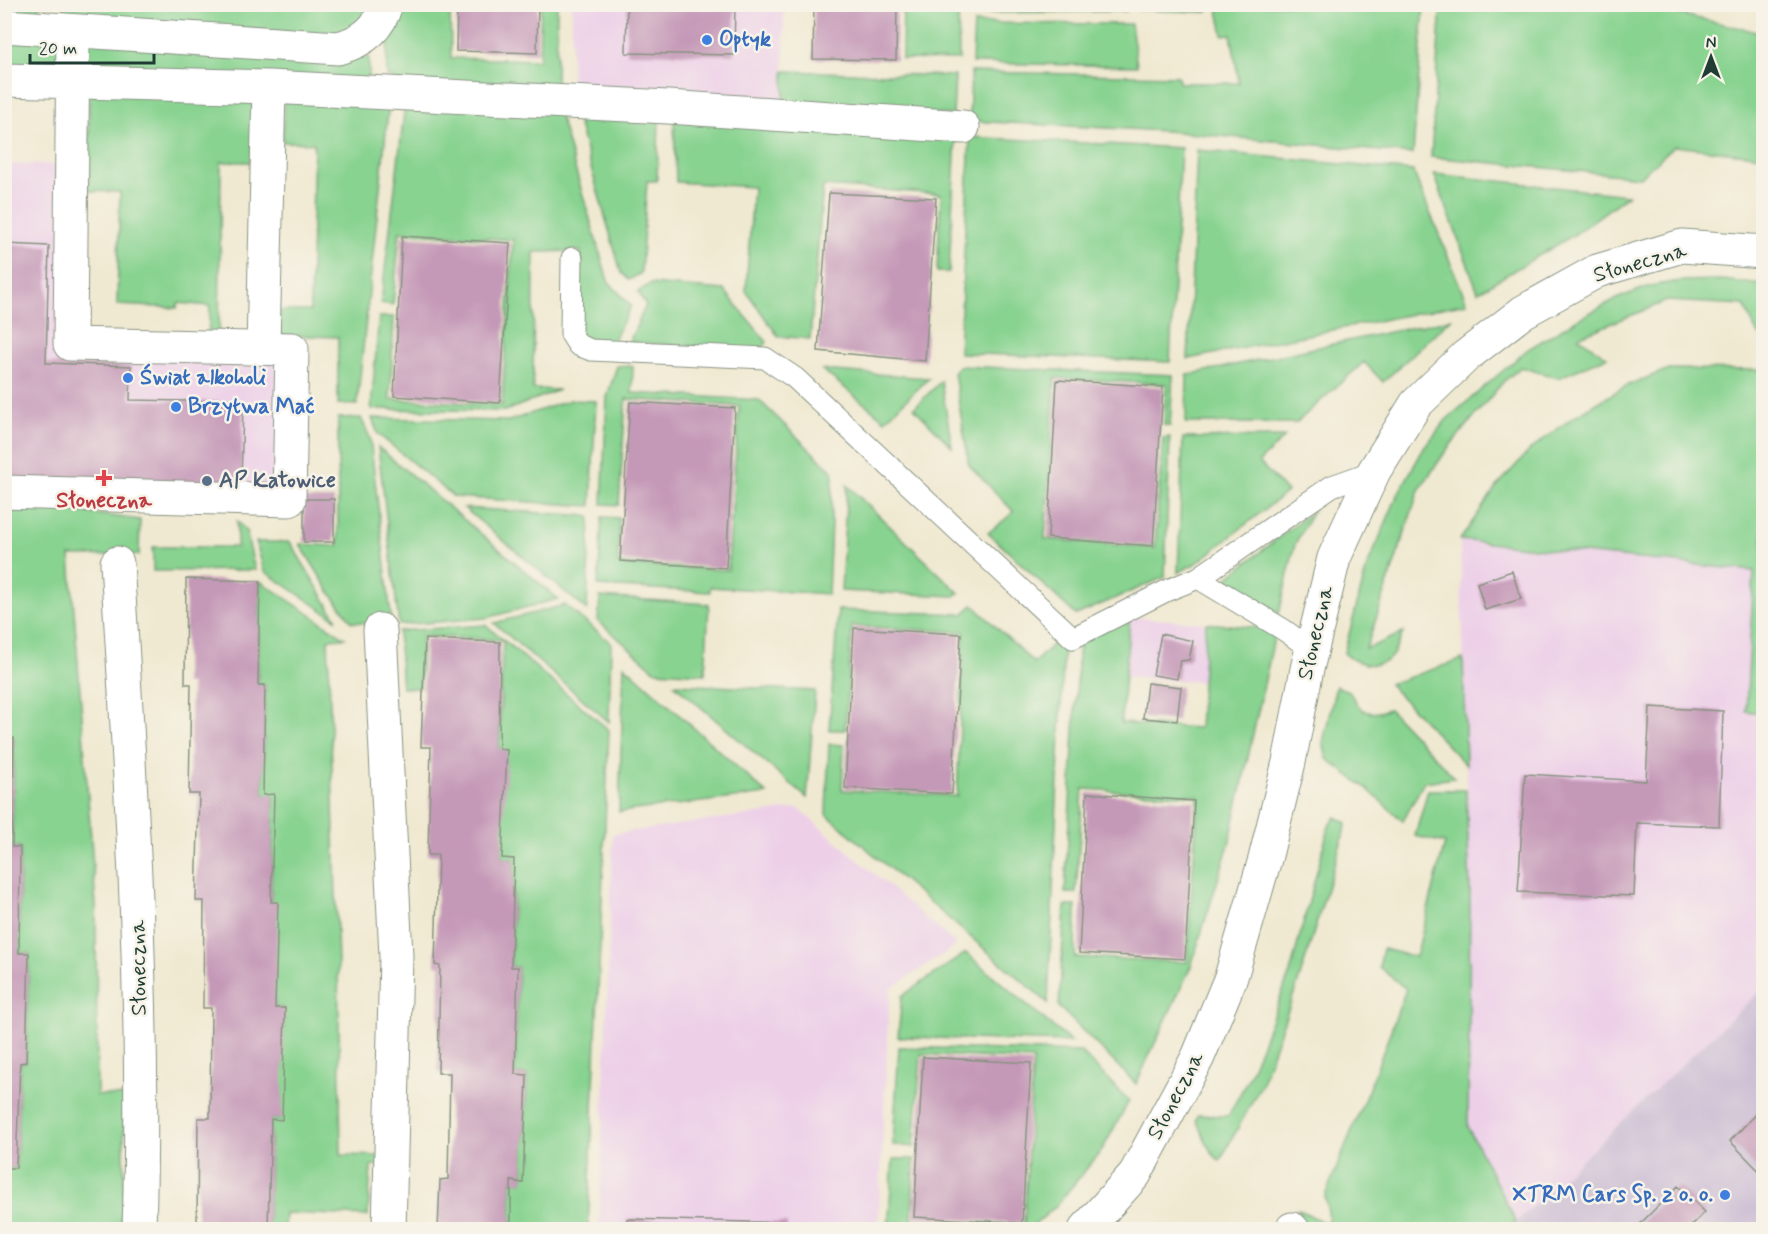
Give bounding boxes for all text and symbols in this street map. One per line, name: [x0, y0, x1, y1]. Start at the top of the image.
place label: Optyk: [719, 26, 771, 54]
scale bar: [30, 27, 154, 65]
north arrow: [1681, 27, 1741, 87]
marker: Optyk: [700, 33, 714, 47]
text: N: [1706, 33, 1716, 54]
text: 20 m: [39, 37, 77, 61]
street label: Słoneczna: [1590, 236, 1691, 290]
place label: Świat alkoholi: [140, 363, 266, 392]
marker: Świat alkoholi: [121, 371, 135, 385]
place label: Brzytwa Mać: [188, 393, 315, 422]
marker: Brzytwa Mać: [169, 400, 183, 414]
place label: AP Katowice: [219, 467, 336, 495]
marker: Słoneczna: [97, 471, 111, 485]
marker: AP Katowice: [200, 474, 214, 488]
place label: Słoneczna: [56, 487, 153, 515]
street label: Słoneczna: [1292, 582, 1341, 683]
street label: Słoneczna: [124, 919, 154, 1016]
street label: Słoneczna: [1141, 1046, 1211, 1145]
place label: XTRM Cars Sp. z o. o.: [1513, 1181, 1713, 1209]
marker: XTRM Cars Sp. z o. o.: [1718, 1188, 1732, 1202]

